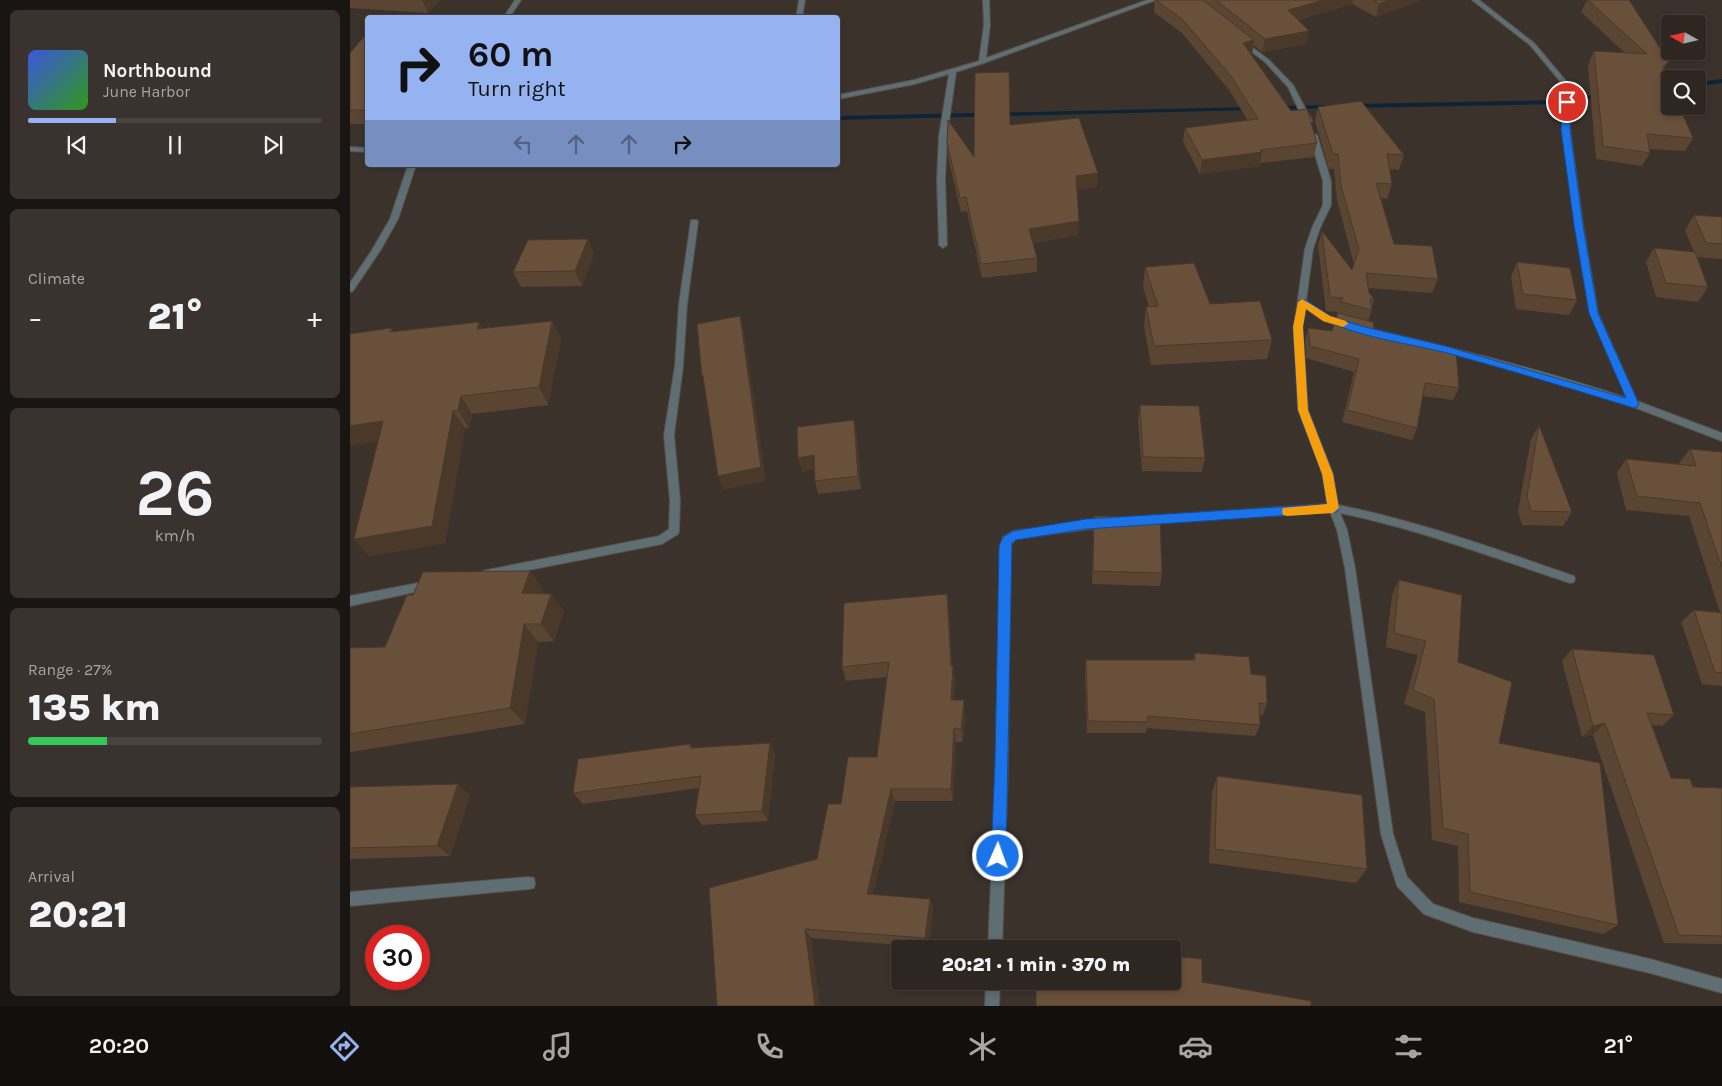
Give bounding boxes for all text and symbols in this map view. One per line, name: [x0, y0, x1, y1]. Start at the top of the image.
north arrow: [1661, 15, 1706, 60]
map controls: [1661, 15, 1706, 115]
text: 60 m: [468, 34, 553, 75]
icon: right: [385, 35, 450, 100]
text: Northbound: [103, 60, 212, 82]
button: search: [1661, 70, 1706, 115]
text: Turn right: [468, 76, 566, 102]
pin: [1546, 81, 1588, 123]
text: June Harbor: [103, 82, 190, 101]
icon: arrive: [1553, 88, 1581, 116]
icon: left: [509, 130, 537, 158]
icon: ahead: [562, 130, 590, 158]
icon: ahead: [615, 130, 643, 158]
icon: right: [668, 130, 696, 158]
icon: previous: [63, 131, 91, 159]
icon: pause: [161, 131, 189, 159]
icon: next: [259, 131, 287, 159]
text: Climate: [28, 269, 85, 288]
text: 21°: [147, 294, 203, 339]
text: −: [28, 301, 43, 334]
text: +: [307, 301, 322, 334]
text: 26: [136, 455, 214, 531]
text: km/h: [155, 526, 195, 545]
text: Range · 27%: [28, 660, 112, 679]
text: 135 km: [28, 685, 161, 730]
position arrow: [971, 829, 1023, 881]
text: Arrival: [28, 867, 75, 886]
text: 20:21: [28, 892, 128, 937]
speed limit sign: 30: [365, 925, 430, 990]
text: 20:21 · 1 min · 370 m: [942, 954, 1130, 976]
icon: directions: [327, 1029, 362, 1064]
icon: music: [540, 1029, 575, 1064]
icon: phone: [752, 1029, 787, 1064]
icon: climate: [965, 1029, 1000, 1064]
icon: car: [1178, 1029, 1213, 1064]
icon: filters: [1391, 1029, 1426, 1064]
text: 20:20: [89, 1033, 149, 1059]
text: 21°: [1603, 1033, 1633, 1059]

